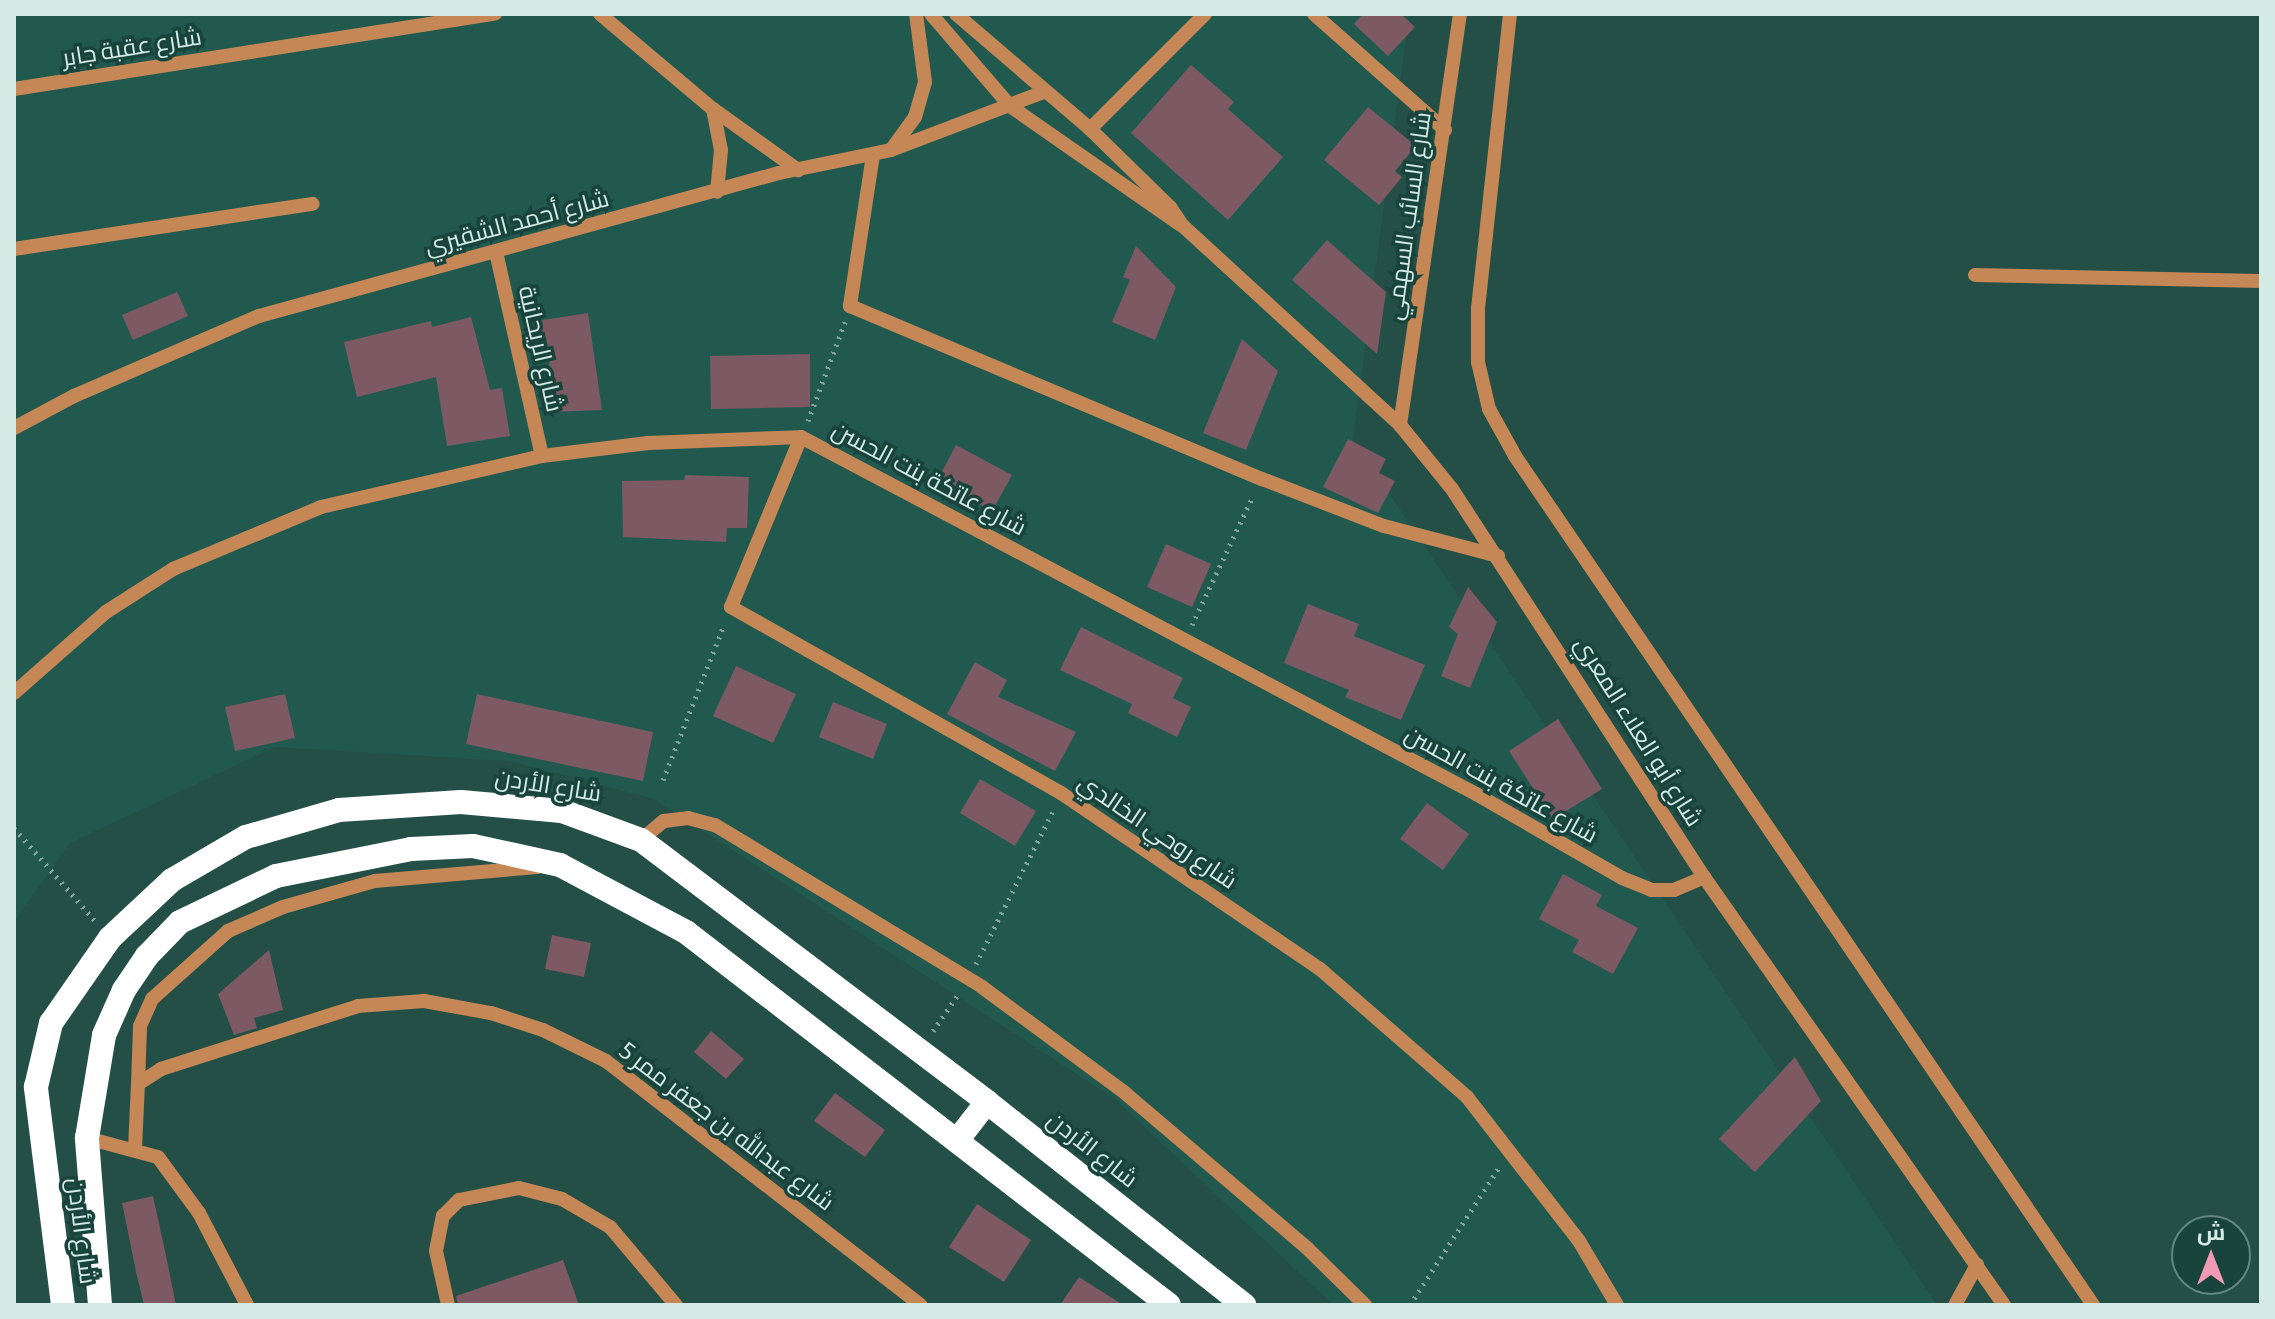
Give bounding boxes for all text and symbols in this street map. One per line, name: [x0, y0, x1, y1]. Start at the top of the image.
street label: شارع عقبة جابر: [60, 23, 204, 73]
street label: شارع السائب السهمي: [1380, 110, 1438, 322]
street label: شارع أحمد الشقيري: [422, 185, 612, 261]
street label: شارع الريحانية: [511, 283, 569, 415]
street label: شارع عاتكة بنت الحسن: [827, 416, 1031, 542]
street label: شارع أبو العلاء المعري: [1568, 632, 1708, 832]
street label: شارع عاتكة بنت الحسن: [1400, 720, 1602, 850]
street label: شارع الأردن: [493, 763, 603, 809]
street label: شارع روحي الخالدي: [1072, 768, 1242, 896]
street label: شارع عبدالله بن جعفر ممر 5: [613, 1037, 839, 1217]
street label: شارع الأردن: [1041, 1106, 1143, 1194]
street label: شارع الأردن: [60, 1176, 102, 1286]
north arrow: [2171, 1215, 2251, 1295]
text: ش: [2197, 1219, 2225, 1246]

